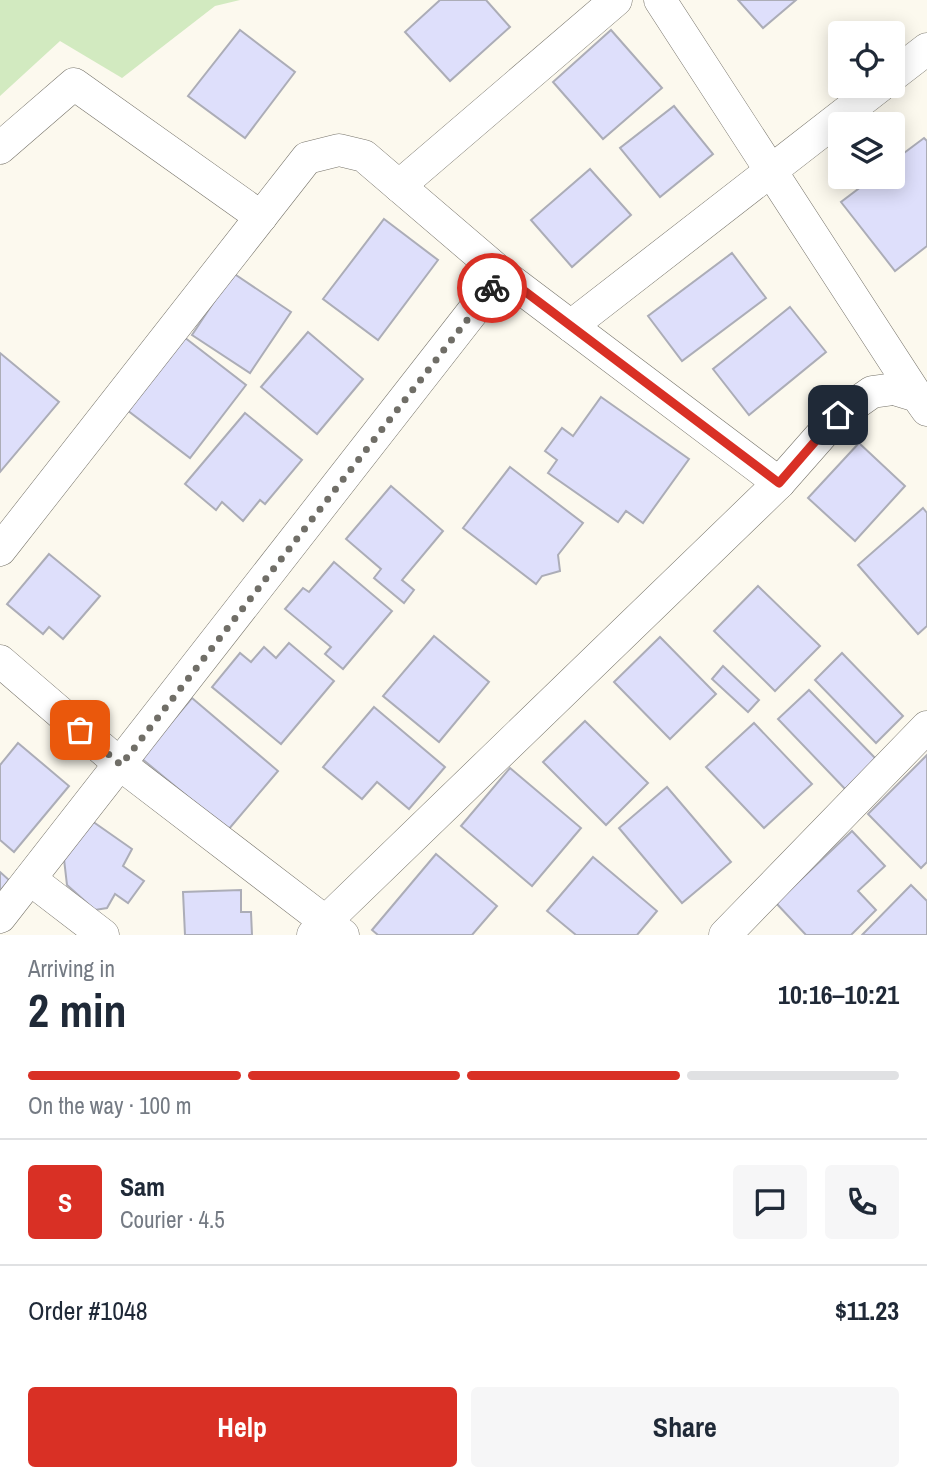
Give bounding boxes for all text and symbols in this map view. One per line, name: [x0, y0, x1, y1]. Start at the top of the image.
map controls: [828, 21, 905, 189]
button: locate: [828, 21, 905, 98]
button: layers: [828, 112, 905, 189]
courier: [457, 253, 527, 323]
icon: bike: [473, 269, 511, 307]
pin: [808, 385, 868, 445]
icon: home: [819, 396, 857, 434]
pin: [50, 700, 110, 760]
icon: bag: [61, 711, 99, 749]
text: Arriving in: [28, 953, 115, 984]
text: 10:16–10:21: [778, 977, 899, 1012]
text: 2 min: [28, 979, 127, 1041]
text: On the way · 100 m: [28, 1090, 192, 1121]
button: chat: [733, 1165, 807, 1239]
button: phone: [825, 1165, 899, 1239]
text: Sam: [120, 1169, 165, 1204]
text: S: [58, 1185, 72, 1220]
text: Courier · 4.5: [120, 1204, 225, 1235]
text: Order #1048: [28, 1293, 148, 1328]
text: $11.23: [835, 1293, 899, 1328]
button: Help: [28, 1387, 457, 1467]
button: Share: [471, 1387, 899, 1467]

